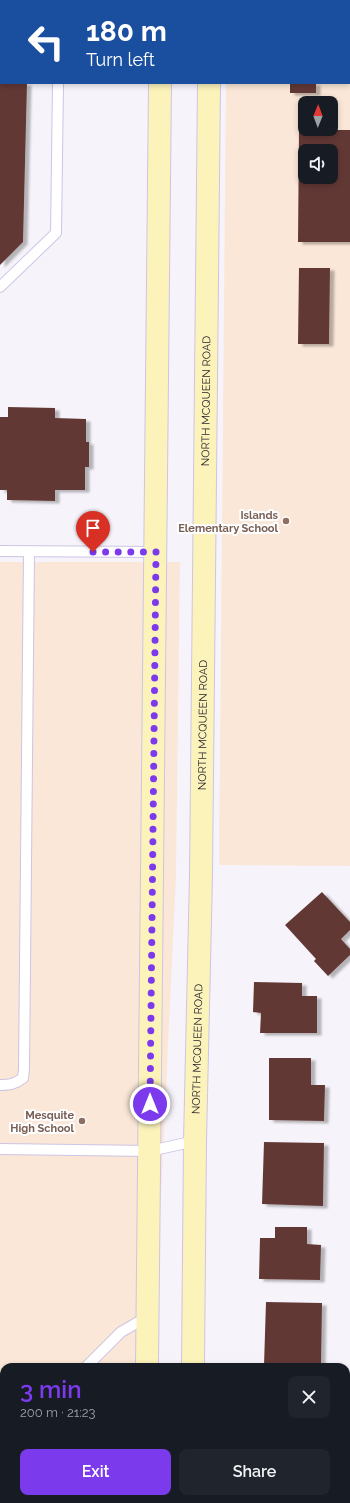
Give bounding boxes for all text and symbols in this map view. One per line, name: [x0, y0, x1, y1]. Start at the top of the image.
text: 180 m: [86, 15, 167, 48]
icon: left: [20, 16, 72, 68]
text: Turn left: [86, 49, 155, 70]
north arrow: [298, 96, 338, 136]
map controls: [298, 96, 338, 184]
button: sound: [298, 144, 338, 184]
street label: NORTH MCQUEEN ROAD: [199, 336, 213, 466]
place label: Islands Elementary School: [178, 509, 279, 535]
pin: [76, 511, 110, 552]
marker: Islands Elementary School: [281, 516, 291, 526]
icon: arrive: [82, 517, 104, 539]
street label: NORTH MCQUEEN ROAD: [195, 660, 210, 790]
street label: NORTH MCQUEEN ROAD: [189, 984, 205, 1114]
position arrow: [129, 1083, 171, 1125]
place label: Mesquite High School: [10, 1109, 75, 1135]
marker: Mesquite High School: [77, 1116, 87, 1126]
text: 3 min: [20, 1375, 82, 1404]
button: close: [288, 1376, 330, 1418]
text: 200 m · 21:23: [20, 1405, 96, 1420]
button: Exit: [20, 1449, 171, 1495]
button: Share: [179, 1449, 330, 1495]

